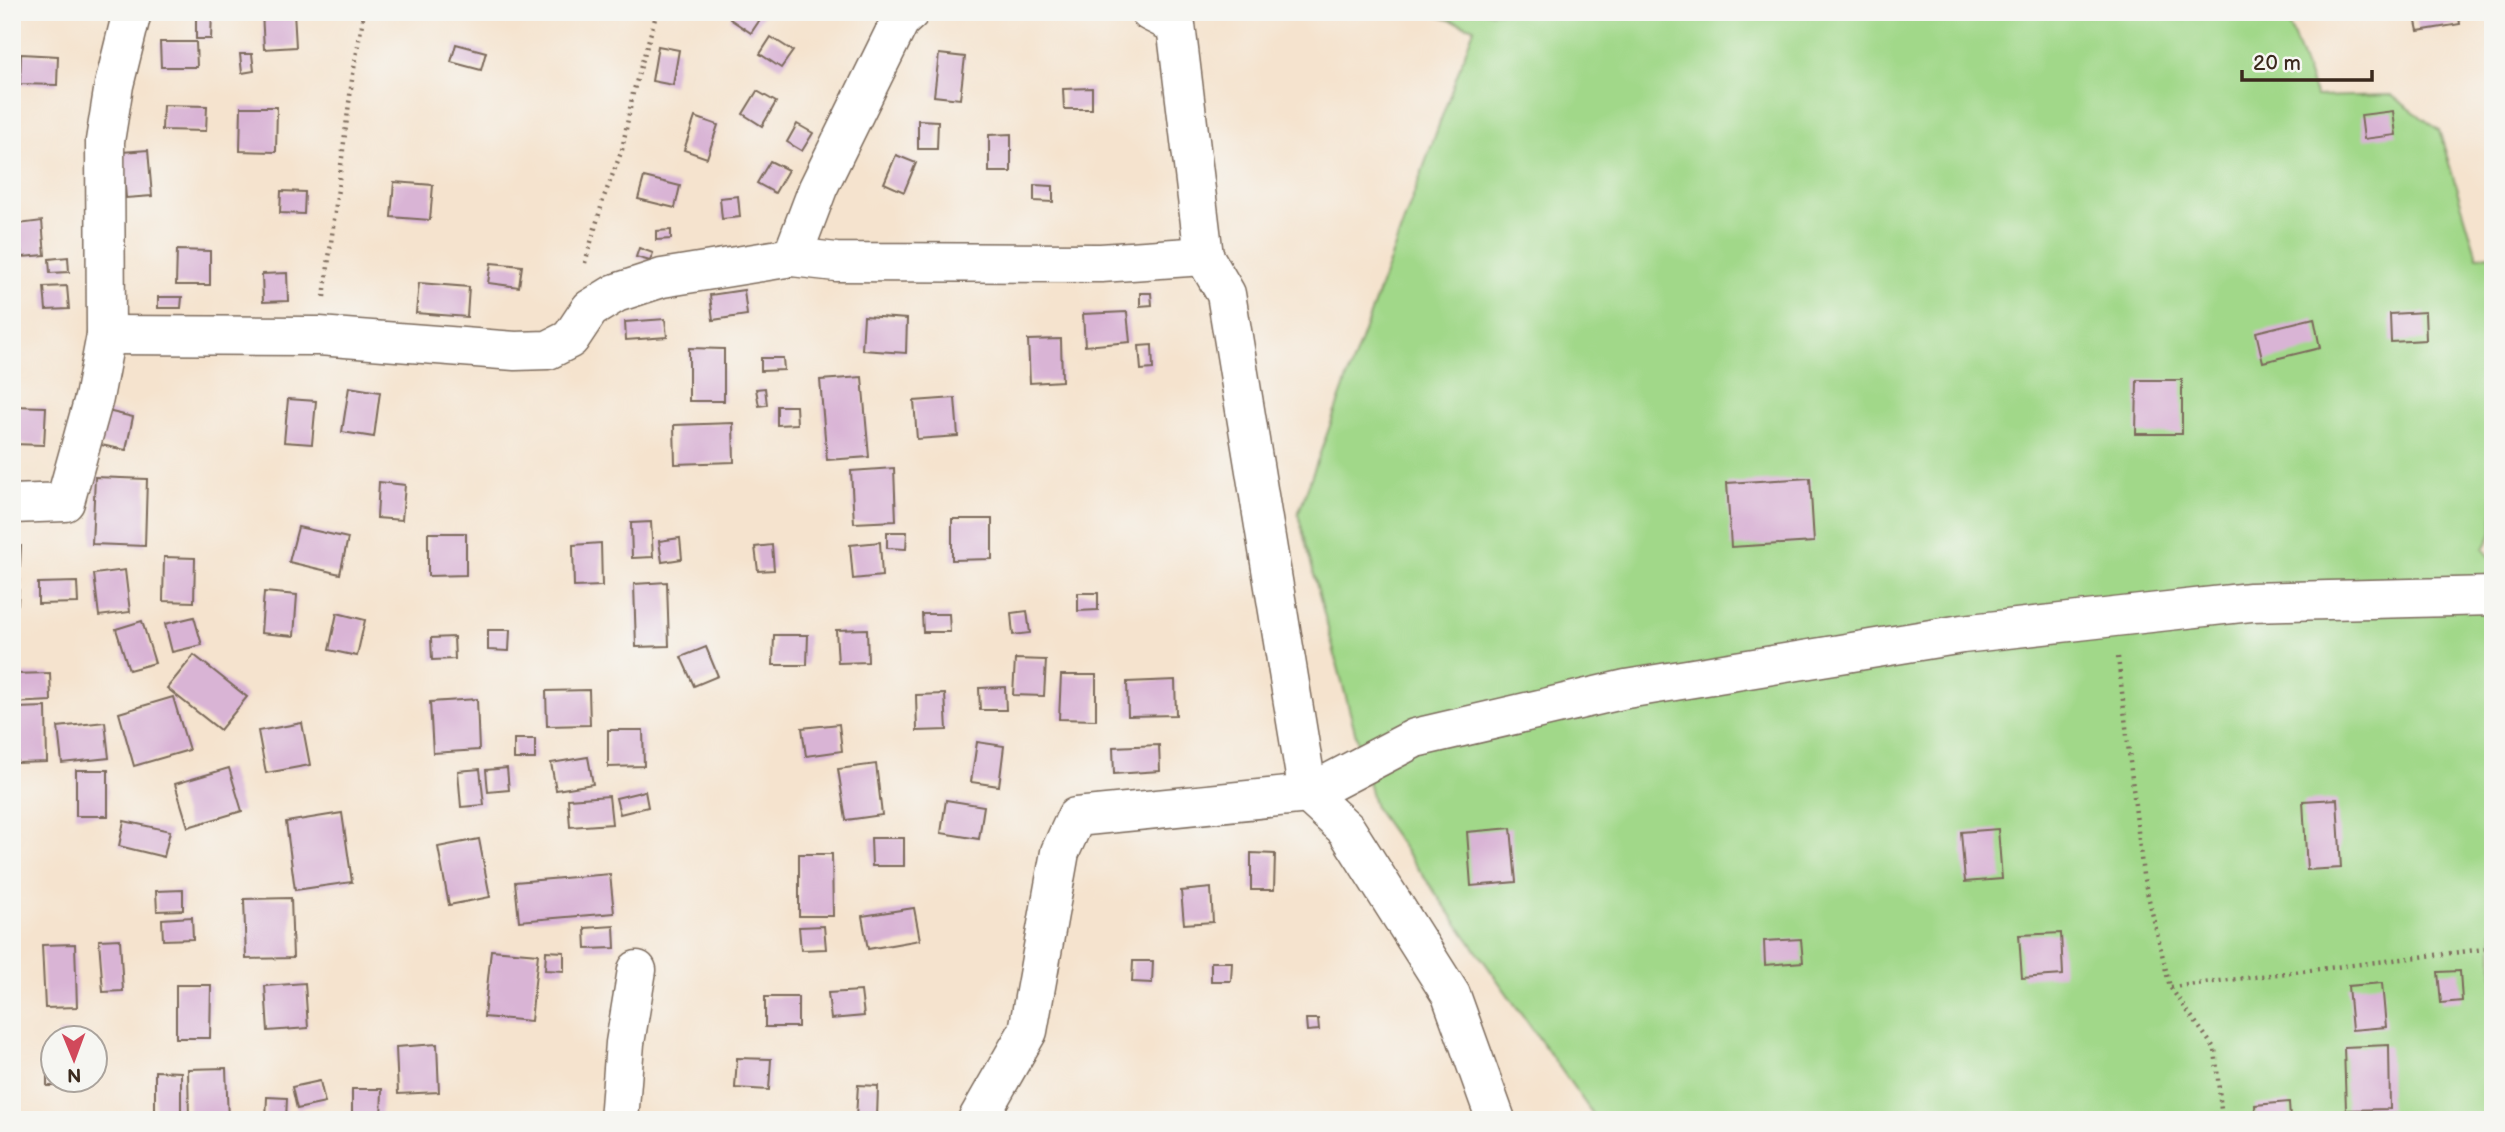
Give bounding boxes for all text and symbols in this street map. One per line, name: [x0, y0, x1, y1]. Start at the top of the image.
scale bar: [2242, 38, 2372, 82]
text: 20 m: [2253, 51, 2301, 76]
north arrow: [38, 1024, 108, 1094]
text: N: [67, 1063, 82, 1086]

